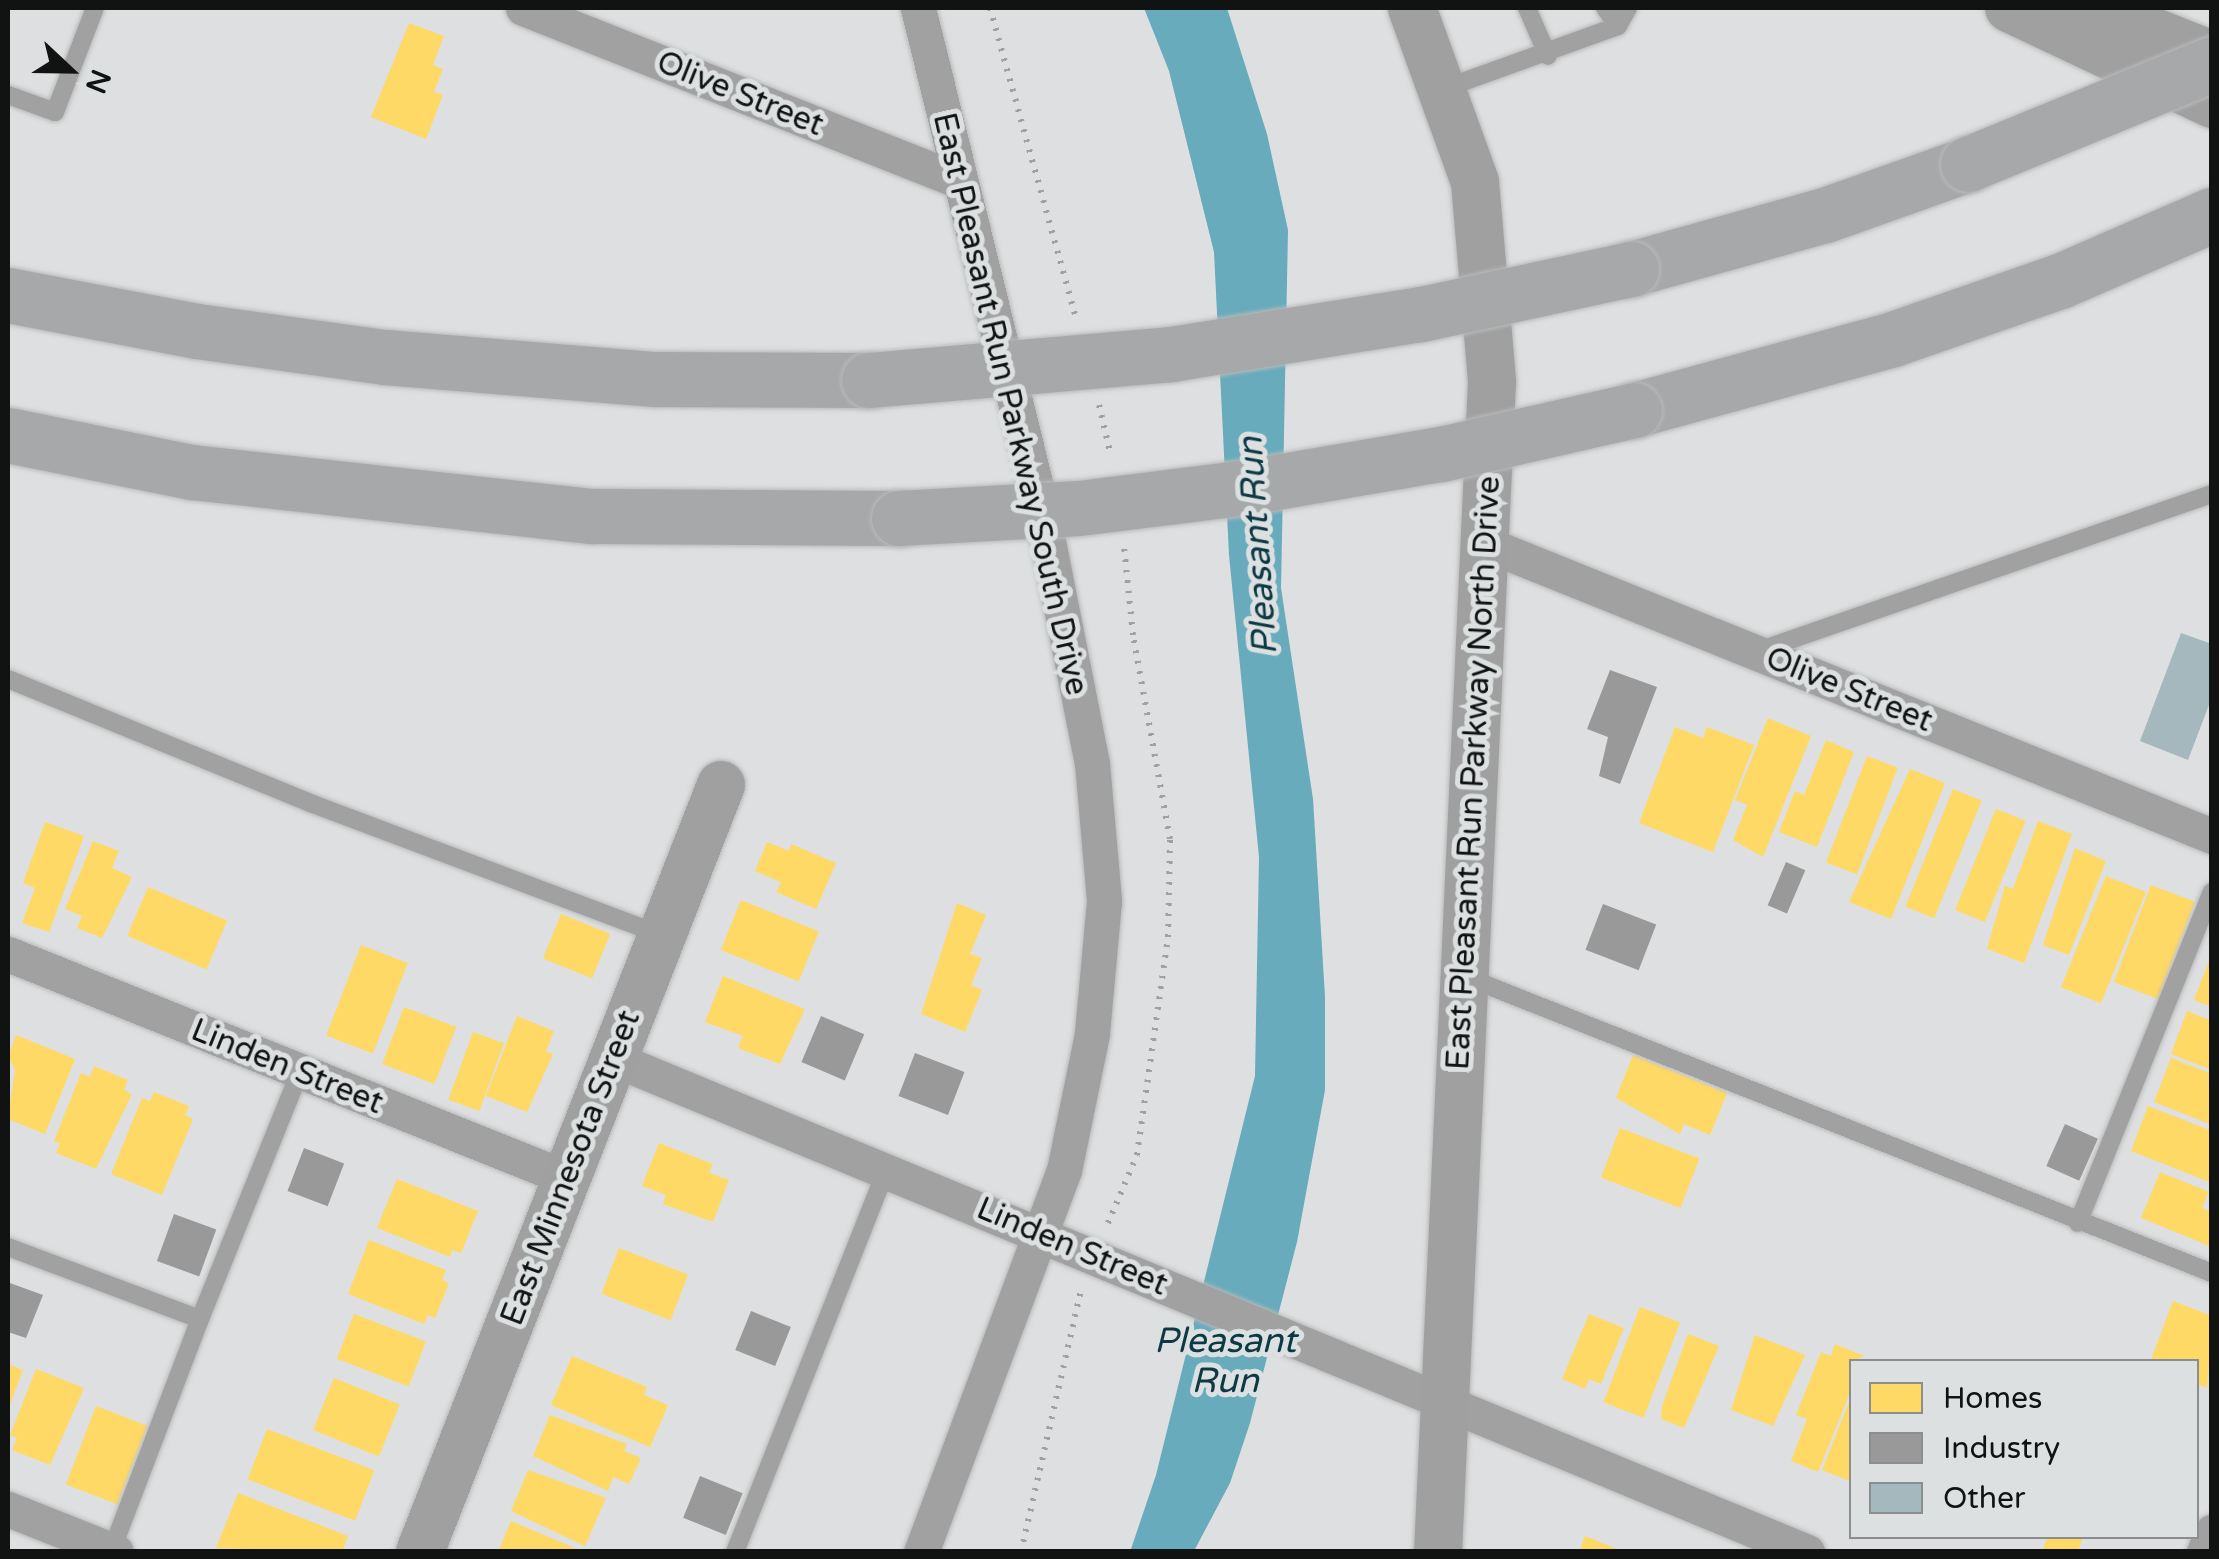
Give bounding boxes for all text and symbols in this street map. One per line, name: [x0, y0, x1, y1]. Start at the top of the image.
north arrow: [20, 20, 120, 120]
street label: Olive Street: [651, 43, 829, 145]
text: N: [78, 64, 118, 98]
street label: East Pleasant Run Parkway South Drive: [924, 109, 1096, 699]
water label: Pleasant Run: [1229, 435, 1287, 657]
street label: East Pleasant Run Parkway North Drive: [1439, 475, 1509, 1071]
street label: Olive Street: [1760, 639, 1938, 741]
street label: East Minnesota Street: [493, 1005, 649, 1331]
street label: Linden Street: [185, 1011, 389, 1123]
street label: Linden Street: [971, 1190, 1173, 1304]
water label: Pleasant Run: [1154, 1320, 1296, 1402]
legend: [1849, 1359, 2199, 1539]
text: Homes: [1943, 1380, 2042, 1417]
text: Industry: [1943, 1430, 2060, 1467]
text: Other: [1943, 1480, 2026, 1517]

